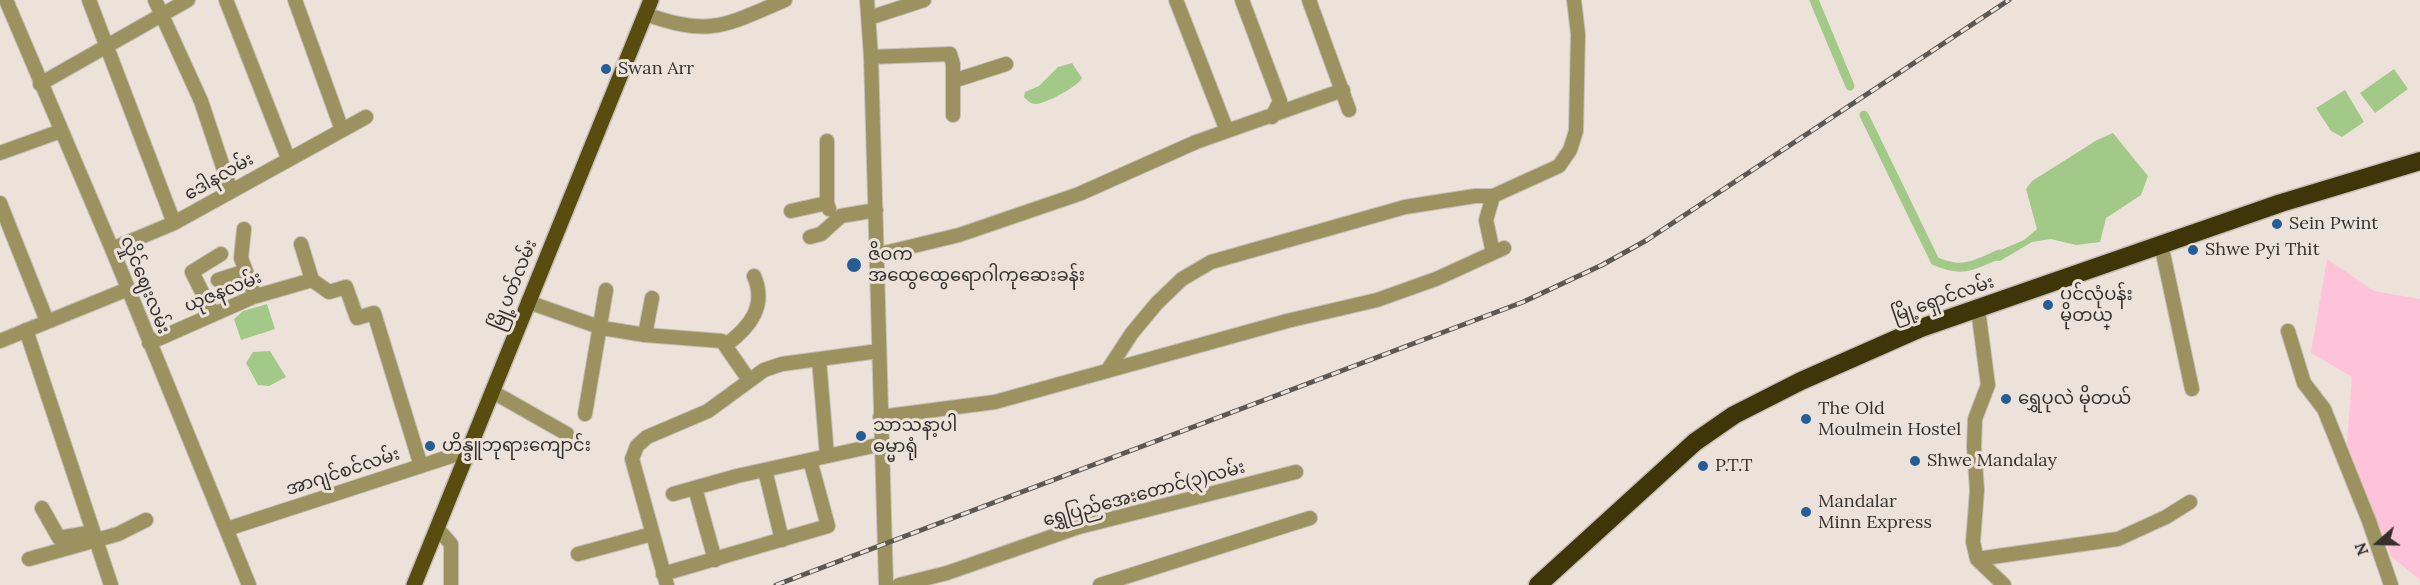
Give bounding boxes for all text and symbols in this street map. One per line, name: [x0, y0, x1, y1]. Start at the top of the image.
place label: Swan Arr: [618, 58, 694, 80]
marker: Swan Arr: [599, 62, 613, 76]
street label: ဒေါနလမ်း: [181, 149, 257, 205]
place label: Sein Pwint: [2289, 213, 2378, 235]
marker: Sein Pwint: [2270, 217, 2284, 231]
street label: လှိုင်ဈေးလမ်း: [116, 233, 174, 337]
street label: မြို့ပတ်လမ်း: [486, 237, 542, 333]
place label: Shwe Pyi Thit: [2205, 239, 2320, 261]
marker: Shwe Pyi Thit: [2186, 243, 2200, 257]
place label: ဇိဝက အထွေထွေရောဂါကုဆေးခန်း: [868, 244, 1085, 286]
marker: ဇိဝက အထွေထွေရောဂါကုဆေးခန်း: [845, 256, 863, 274]
street label: ယုဇနလမ်း: [181, 267, 265, 317]
street label: မြို့ရှောင်လမ်း: [1889, 271, 1997, 327]
place label: ပင်လုံပန်း မိုတယ္: [2060, 284, 2133, 326]
marker: ပင်လုံပန်း မိုတယ္: [2041, 298, 2055, 312]
place label: ရွှေပုလဲ မိုတယ်: [2018, 388, 2131, 410]
marker: ရွှေပုလဲ မိုတယ်: [1999, 392, 2013, 406]
place label: The Old Moulmein Hostel: [1818, 398, 1961, 440]
marker: The Old Moulmein Hostel: [1799, 412, 1813, 426]
place label: သာသနာ့ပါ ဓမ္မာရုံ: [873, 415, 957, 458]
marker: သာသနာ့ပါ ဓမ္မာရုံ: [854, 429, 868, 443]
place label: ဟိန္ဒူဘုရားကျောင်း: [442, 435, 591, 457]
marker: ဟိန္ဒူဘုရားကျောင်း: [423, 439, 437, 453]
street label: အာဂျင်စင်လမ်း: [283, 443, 403, 501]
place label: Shwe Mandalay: [1927, 450, 2057, 472]
marker: Shwe Mandalay: [1908, 454, 1922, 468]
place label: P.T.T: [1715, 455, 1752, 477]
street label: ရွှေပြည်အေးတောင်(၃)လမ်း: [1041, 457, 1247, 531]
marker: P.T.T: [1696, 459, 1710, 473]
place label: Mandalar Minn Express: [1818, 491, 1932, 534]
marker: Mandalar Minn Express: [1799, 505, 1813, 519]
north arrow: [2348, 513, 2408, 573]
text: N: [2350, 540, 2373, 558]

